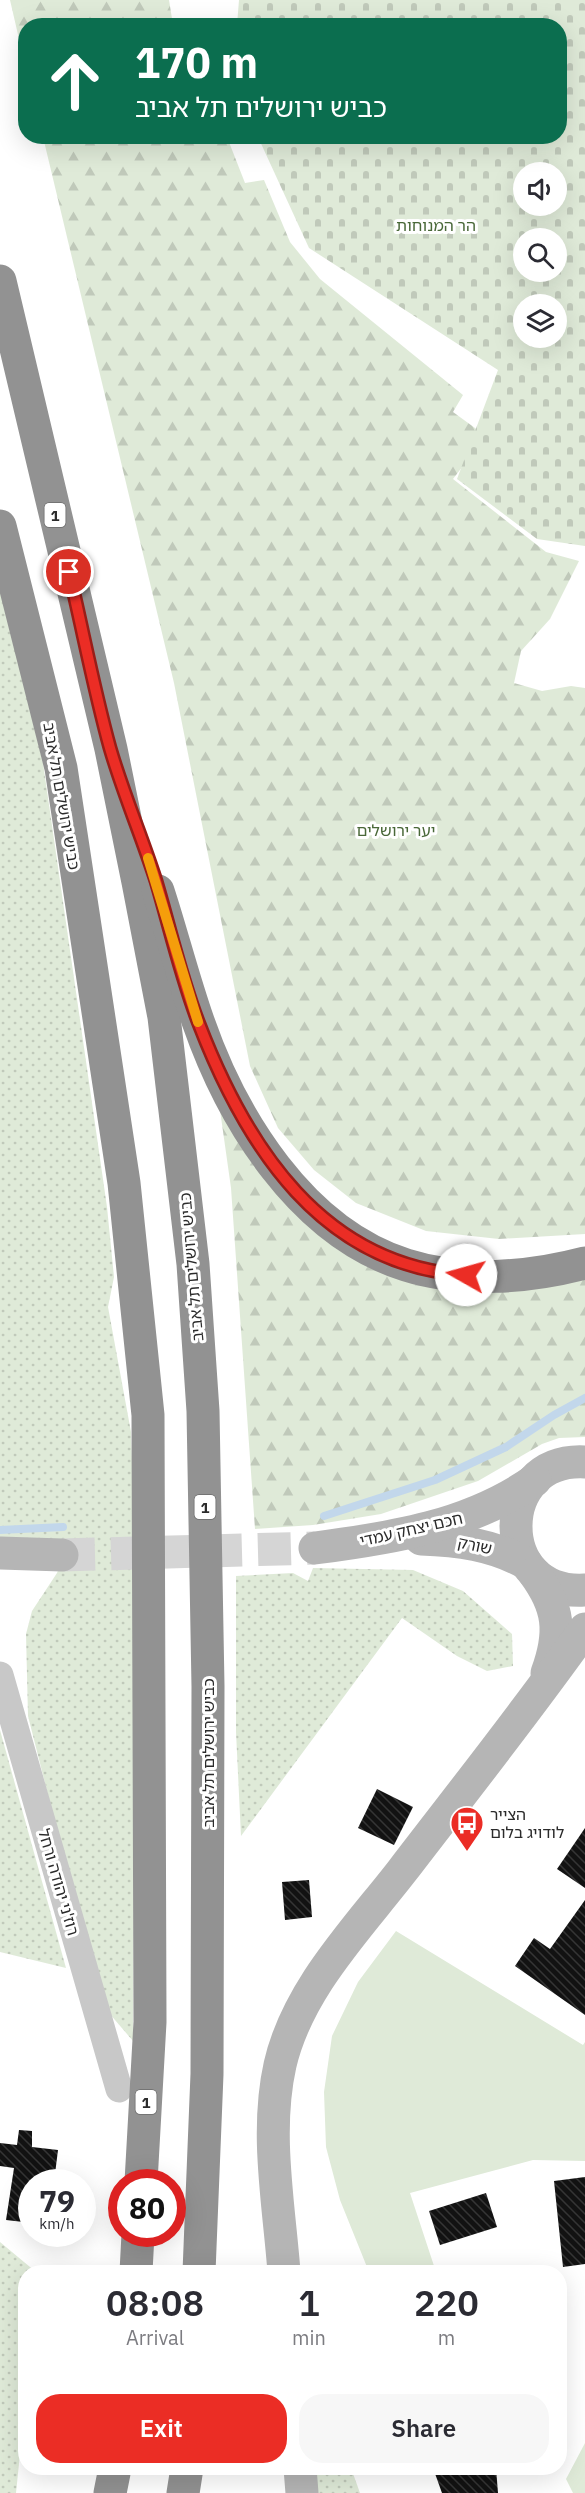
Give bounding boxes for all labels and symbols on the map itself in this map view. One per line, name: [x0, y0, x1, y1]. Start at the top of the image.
park label: הר המנוחות: [396, 215, 476, 235]
road number: 1: [44, 503, 66, 527]
pin: [43, 546, 94, 597]
street label: כביש ירושלים תל אביב: [39, 721, 85, 871]
park label: יער ירושלים: [356, 820, 436, 840]
street label: כביש ירושלים תל אביב: [175, 1192, 207, 1342]
position arrow: [434, 1243, 498, 1307]
road number: 1: [194, 1495, 216, 1519]
street label: חכם יצחק עמדי: [358, 1507, 464, 1551]
street label: שורק: [456, 1532, 494, 1558]
street label: כביש ירושלים תל אביב: [198, 1678, 218, 1828]
place label: הצייר לודויג בלום: [490, 1804, 564, 1842]
bus stop icon: הצייר לודויג בלום: [449, 1805, 485, 1852]
street label: רוז'ני יהודה ורחל: [34, 1826, 84, 1938]
road number: 1: [136, 2090, 156, 2114]
speed limit sign: 80: [108, 2169, 186, 2247]

